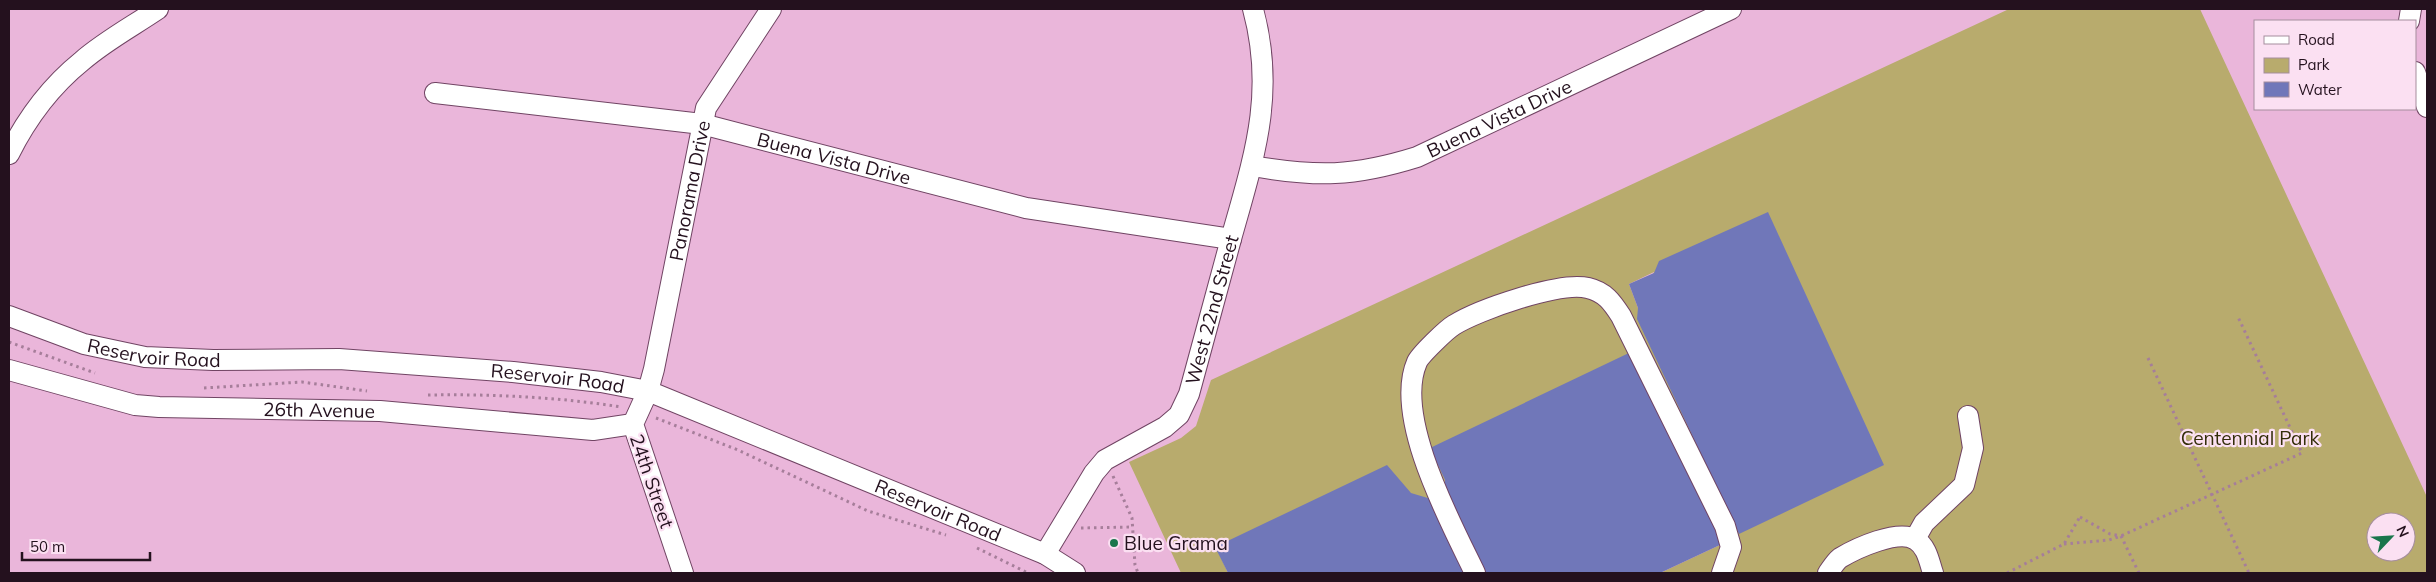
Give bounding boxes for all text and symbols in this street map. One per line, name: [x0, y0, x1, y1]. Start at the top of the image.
legend: [2254, 20, 2416, 110]
text: Road: [2298, 30, 2335, 49]
text: Park: [2298, 55, 2330, 74]
street label: Buena Vista Drive: [1423, 74, 1576, 163]
text: Water: [2298, 80, 2342, 99]
street label: Panorama Drive: [664, 118, 715, 263]
street label: Buena Vista Drive: [754, 127, 913, 190]
street label: West 22nd Street: [1180, 232, 1244, 387]
street label: Reservoir Road: [85, 333, 221, 372]
street label: Reservoir Road: [490, 358, 626, 398]
street label: 26th Avenue: [263, 397, 375, 423]
park label: Centennial Park: [2181, 426, 2319, 450]
street label: 24th Street: [625, 431, 679, 532]
street label: Reservoir Road: [871, 473, 1005, 547]
north arrow: [2366, 512, 2416, 562]
text: N: [2392, 523, 2413, 540]
scale bar: [22, 530, 150, 562]
place label: Blue Grama: [1124, 531, 1228, 555]
text: 50 m: [30, 537, 65, 556]
marker: Blue Grama: [1108, 537, 1120, 549]

